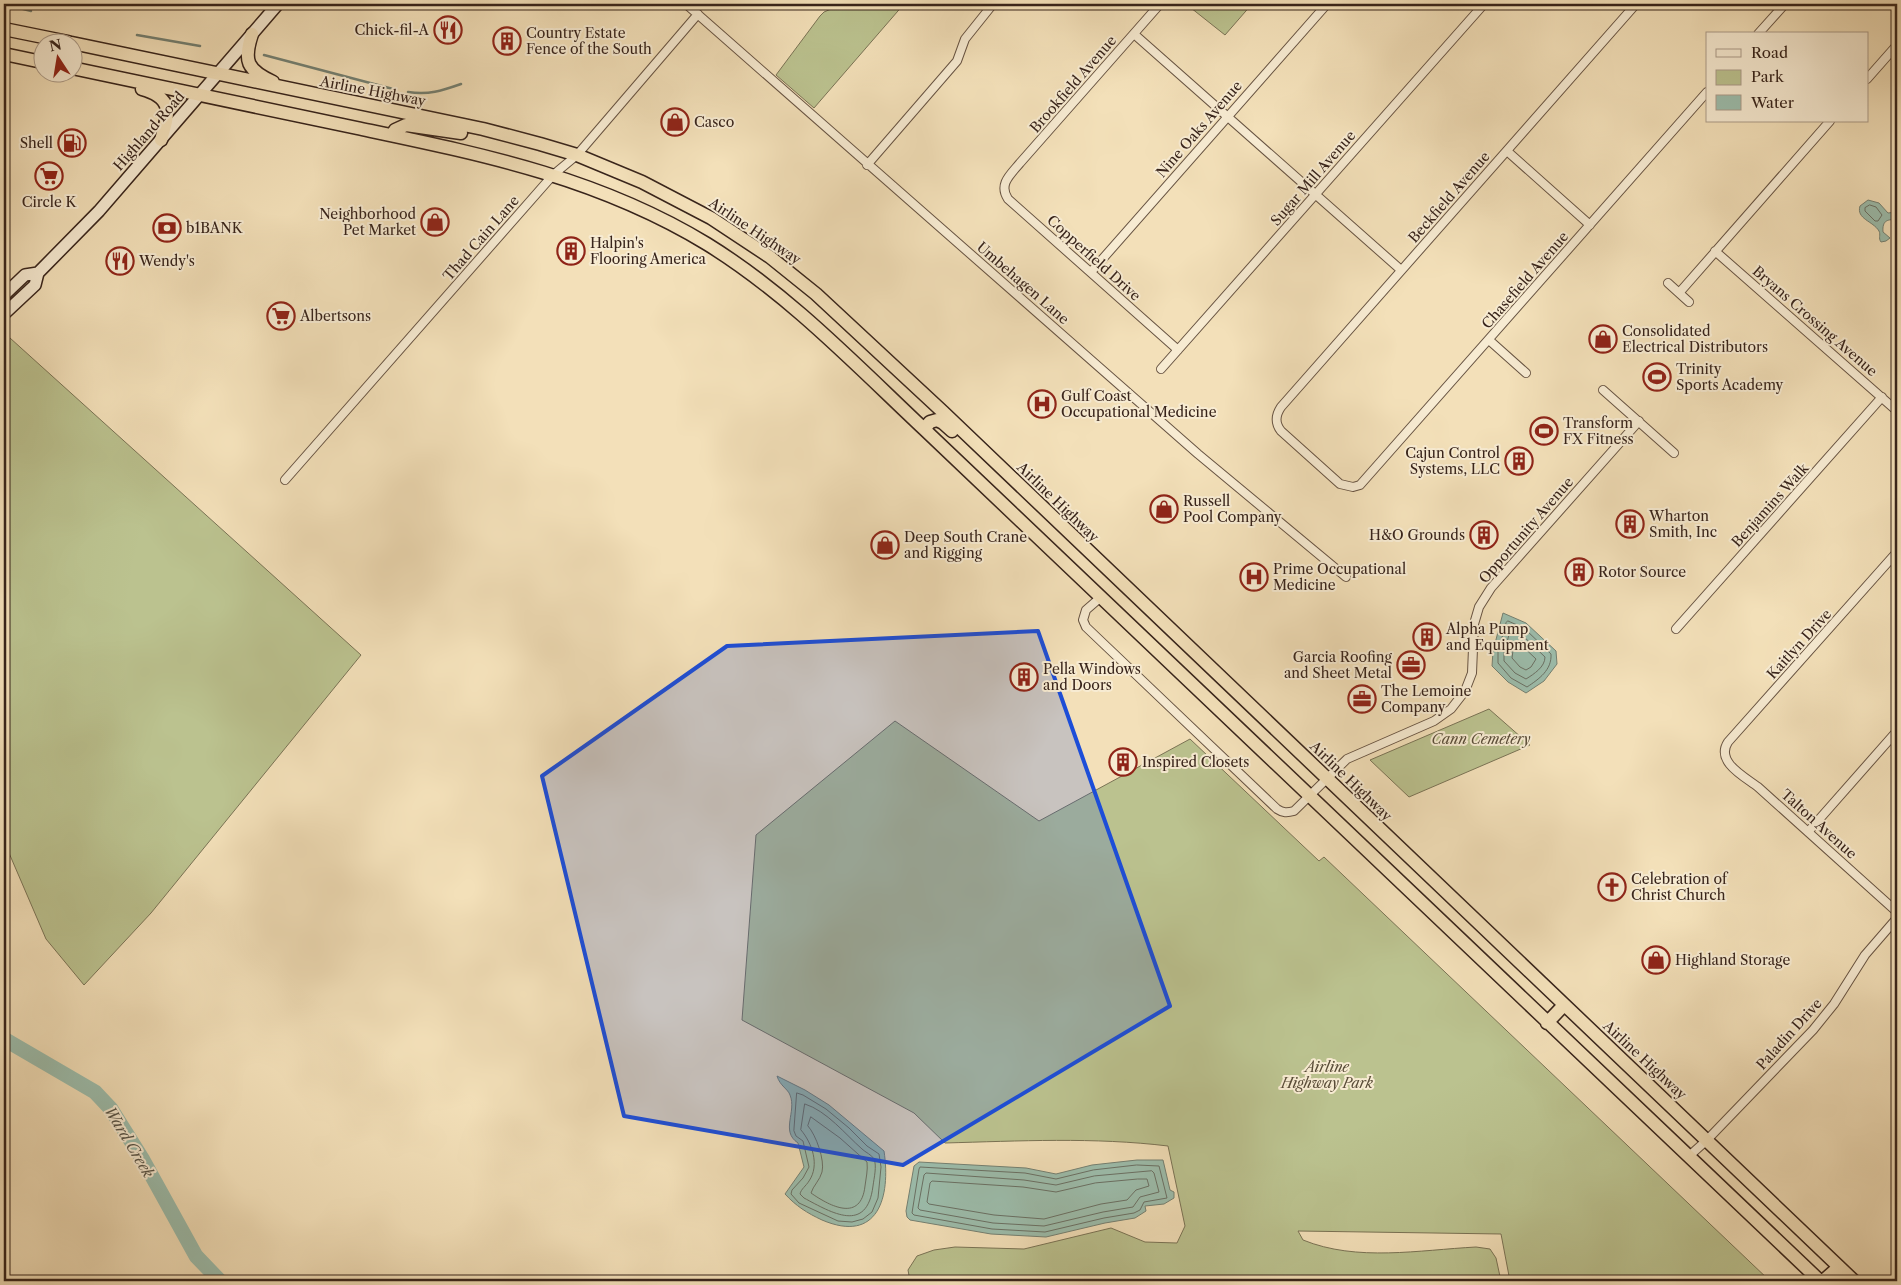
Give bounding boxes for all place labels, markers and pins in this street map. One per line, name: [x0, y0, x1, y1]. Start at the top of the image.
restaurant icon: Chick-fil-A: [433, 15, 463, 45]
place label: Chick-fil-A: [354, 21, 430, 39]
place label: Country Estate Fence of the South: [526, 24, 652, 58]
building icon: Country Estate Fence of the South: [492, 26, 522, 56]
shop icon: Casco: [660, 107, 690, 137]
place label: Casco: [694, 113, 734, 131]
fuel station icon: Shell: [57, 128, 87, 158]
place label: Shell: [20, 134, 53, 152]
supermarket icon: Circle K: [34, 161, 64, 191]
place label: Circle K: [22, 193, 77, 211]
place label: Neighborhood Pet Market: [319, 205, 416, 239]
shop icon: Neighborhood Pet Market: [420, 207, 450, 237]
bank icon: b1BANK: [152, 213, 182, 243]
place label: b1BANK: [186, 219, 244, 237]
place label: Halpin's Flooring America: [590, 234, 707, 268]
building icon: Halpin's Flooring America: [556, 236, 586, 266]
restaurant icon: Wendy's: [105, 246, 135, 276]
place label: Wendy's: [138, 252, 195, 270]
supermarket icon: Albertsons: [266, 301, 296, 331]
place label: Albertsons: [299, 307, 371, 325]
place label: Consolidated Electrical Distributors: [1622, 322, 1768, 356]
shop icon: Consolidated Electrical Distributors: [1588, 324, 1618, 354]
place label: Trinity Sports Academy: [1676, 360, 1784, 394]
sports icon: Trinity Sports Academy: [1642, 362, 1672, 392]
place label: Gulf Coast Occupational Medicine: [1061, 387, 1217, 421]
hospital icon: Gulf Coast Occupational Medicine: [1027, 389, 1057, 419]
place label: Transform FX Fitness: [1563, 414, 1634, 448]
sports icon: Transform FX Fitness: [1529, 416, 1559, 446]
place label: Cajun Control Systems, LLC: [1405, 444, 1500, 478]
building icon: Cajun Control Systems, LLC: [1504, 446, 1534, 476]
place label: Russell Pool Company: [1183, 492, 1282, 526]
shop icon: Russell Pool Company: [1149, 494, 1179, 524]
place label: Wharton Smith, Inc: [1648, 507, 1717, 541]
building icon: Wharton Smith, Inc: [1615, 509, 1645, 539]
building icon: H&O Grounds: [1469, 520, 1499, 550]
place label: H&O Grounds: [1369, 526, 1465, 544]
place label: Deep South Crane and Rigging: [904, 528, 1027, 562]
shop icon: Deep South Crane and Rigging: [870, 530, 900, 560]
building icon: Rotor Source: [1564, 557, 1594, 587]
place label: Prime Occupational Medicine: [1273, 560, 1406, 594]
hospital icon: Prime Occupational Medicine: [1239, 562, 1269, 592]
place label: Rotor Source: [1598, 563, 1686, 581]
place label: Alpha Pump and Equipment: [1445, 620, 1549, 654]
building icon: Alpha Pump and Equipment: [1412, 622, 1442, 652]
place label: Garcia Roofing and Sheet Metal: [1284, 648, 1393, 682]
office icon: Garcia Roofing and Sheet Metal: [1396, 650, 1426, 680]
place label: Pella Windows and Doors: [1043, 660, 1141, 694]
building icon: Pella Windows and Doors: [1009, 662, 1039, 692]
place label: The Lemoine Company: [1381, 682, 1471, 716]
office icon: The Lemoine Company: [1347, 684, 1377, 714]
building icon: Inspired Closets: [1108, 747, 1138, 777]
place label: Inspired Closets: [1142, 753, 1249, 771]
place label: Celebration of Christ Church: [1631, 870, 1729, 904]
church icon: Celebration of Christ Church: [1597, 872, 1627, 902]
shop icon: Highland Storage: [1641, 945, 1671, 975]
place label: Highland Storage: [1675, 951, 1790, 969]

